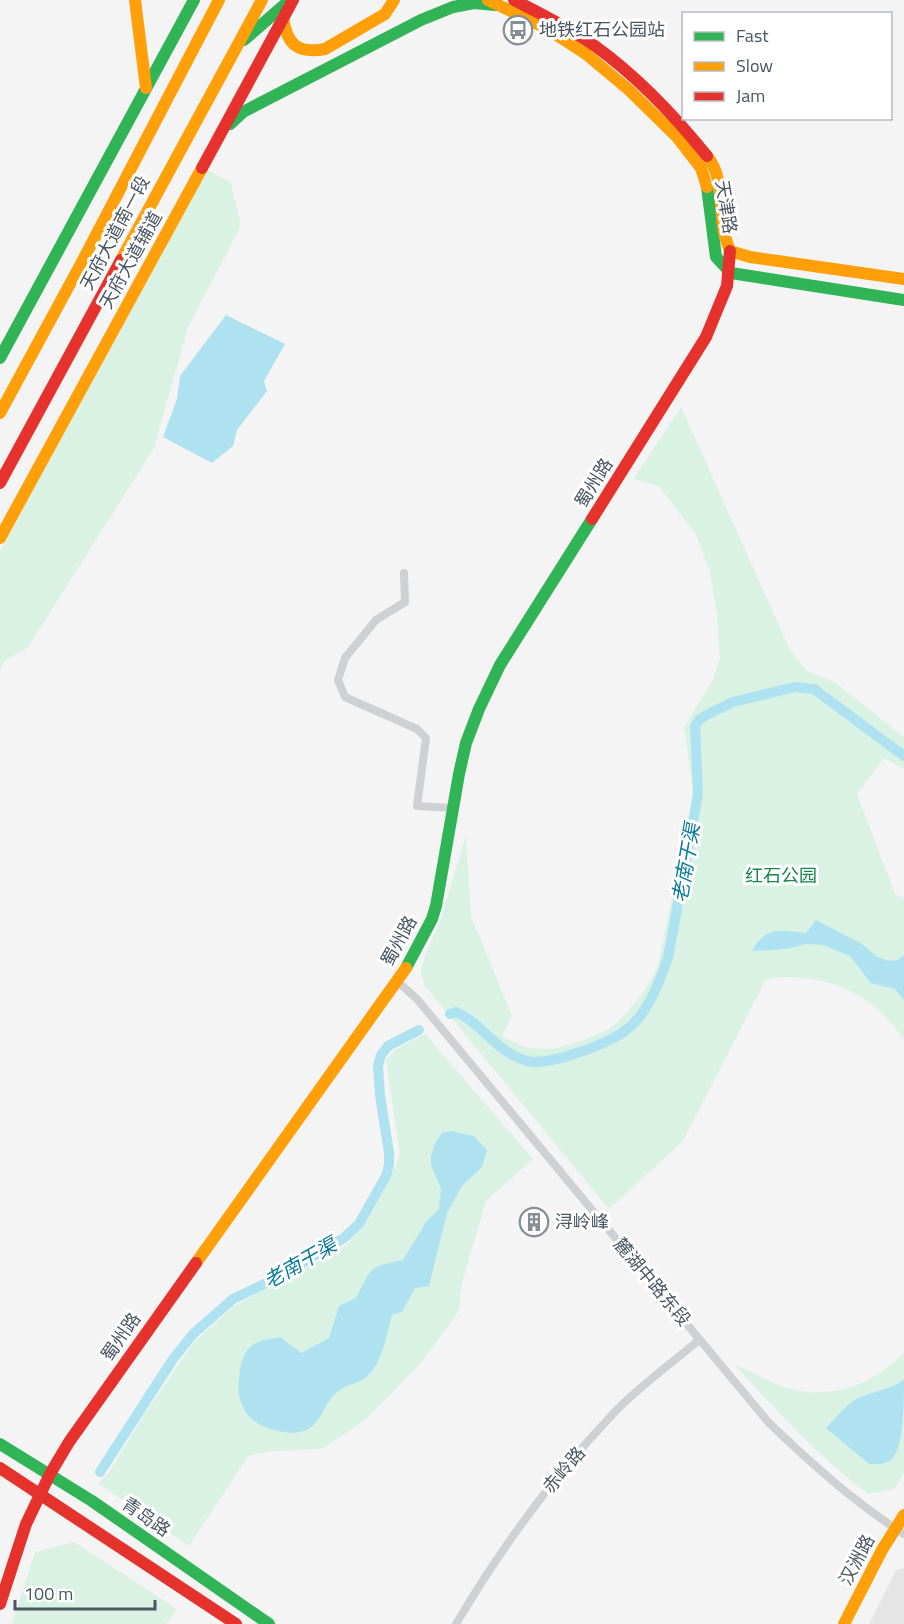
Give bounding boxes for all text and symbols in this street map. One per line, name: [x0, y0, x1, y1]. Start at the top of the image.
legend: [682, 12, 892, 120]
bus stop icon: 地铁红石公园站: [502, 14, 534, 46]
place label: 地铁红石公园站: [539, 16, 665, 43]
text: Fast: [736, 22, 769, 49]
text: Slow: [736, 52, 773, 79]
text: Jam: [736, 82, 765, 109]
street label: 天府大道南一段: [73, 171, 156, 295]
street label: 天津路: [709, 178, 744, 236]
street label: 天府大道辅道: [93, 206, 169, 314]
street label: 蜀州路: [568, 453, 619, 513]
water label: 老南干渠: [663, 818, 708, 905]
park label: 红石公园: [745, 862, 817, 889]
street label: 蜀州路: [374, 911, 423, 971]
building icon: 浔岭峰: [518, 1206, 550, 1238]
place label: 浔岭峰: [555, 1208, 609, 1235]
water label: 老南干渠: [257, 1228, 345, 1296]
street label: 麓湖中路东段: [607, 1232, 697, 1332]
street label: 蜀州路: [94, 1307, 147, 1367]
street label: 赤岭路: [536, 1440, 591, 1499]
street label: 青岛路: [116, 1490, 176, 1543]
street label: 汉洲路: [832, 1530, 881, 1590]
scale bar: [15, 1573, 154, 1611]
text: 100 m: [24, 1580, 73, 1607]

